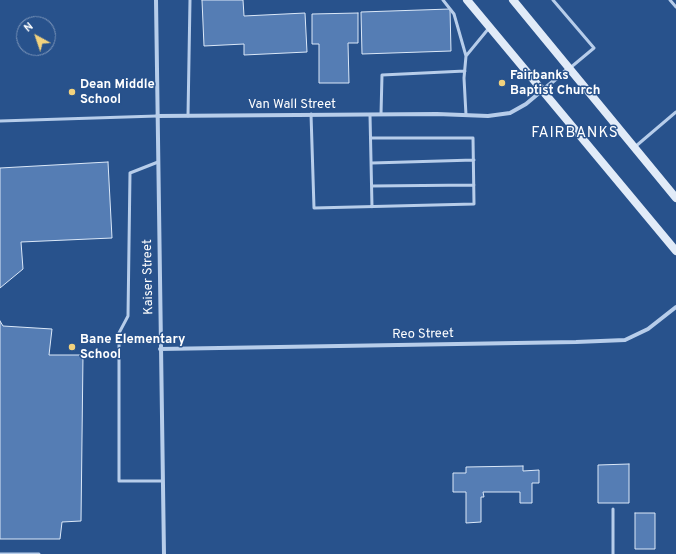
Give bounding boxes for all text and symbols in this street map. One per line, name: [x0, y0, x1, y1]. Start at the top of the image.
north arrow: [16, 16, 56, 56]
text: N: [21, 20, 36, 35]
place label: Fairbanks Baptist Church: [510, 68, 600, 99]
place label: Dean Middle School: [80, 77, 155, 108]
marker: Fairbanks Baptist Church: [497, 78, 507, 88]
marker: Dean Middle School: [67, 87, 77, 97]
street label: Van Wall Street: [248, 97, 336, 113]
district label: FAIRBANKS: [531, 125, 619, 143]
street label: Kaiser Street: [141, 239, 157, 315]
street label: Reo Street: [392, 327, 454, 343]
place label: Bane Elementary School: [80, 332, 185, 363]
marker: Bane Elementary School: [67, 342, 77, 352]

